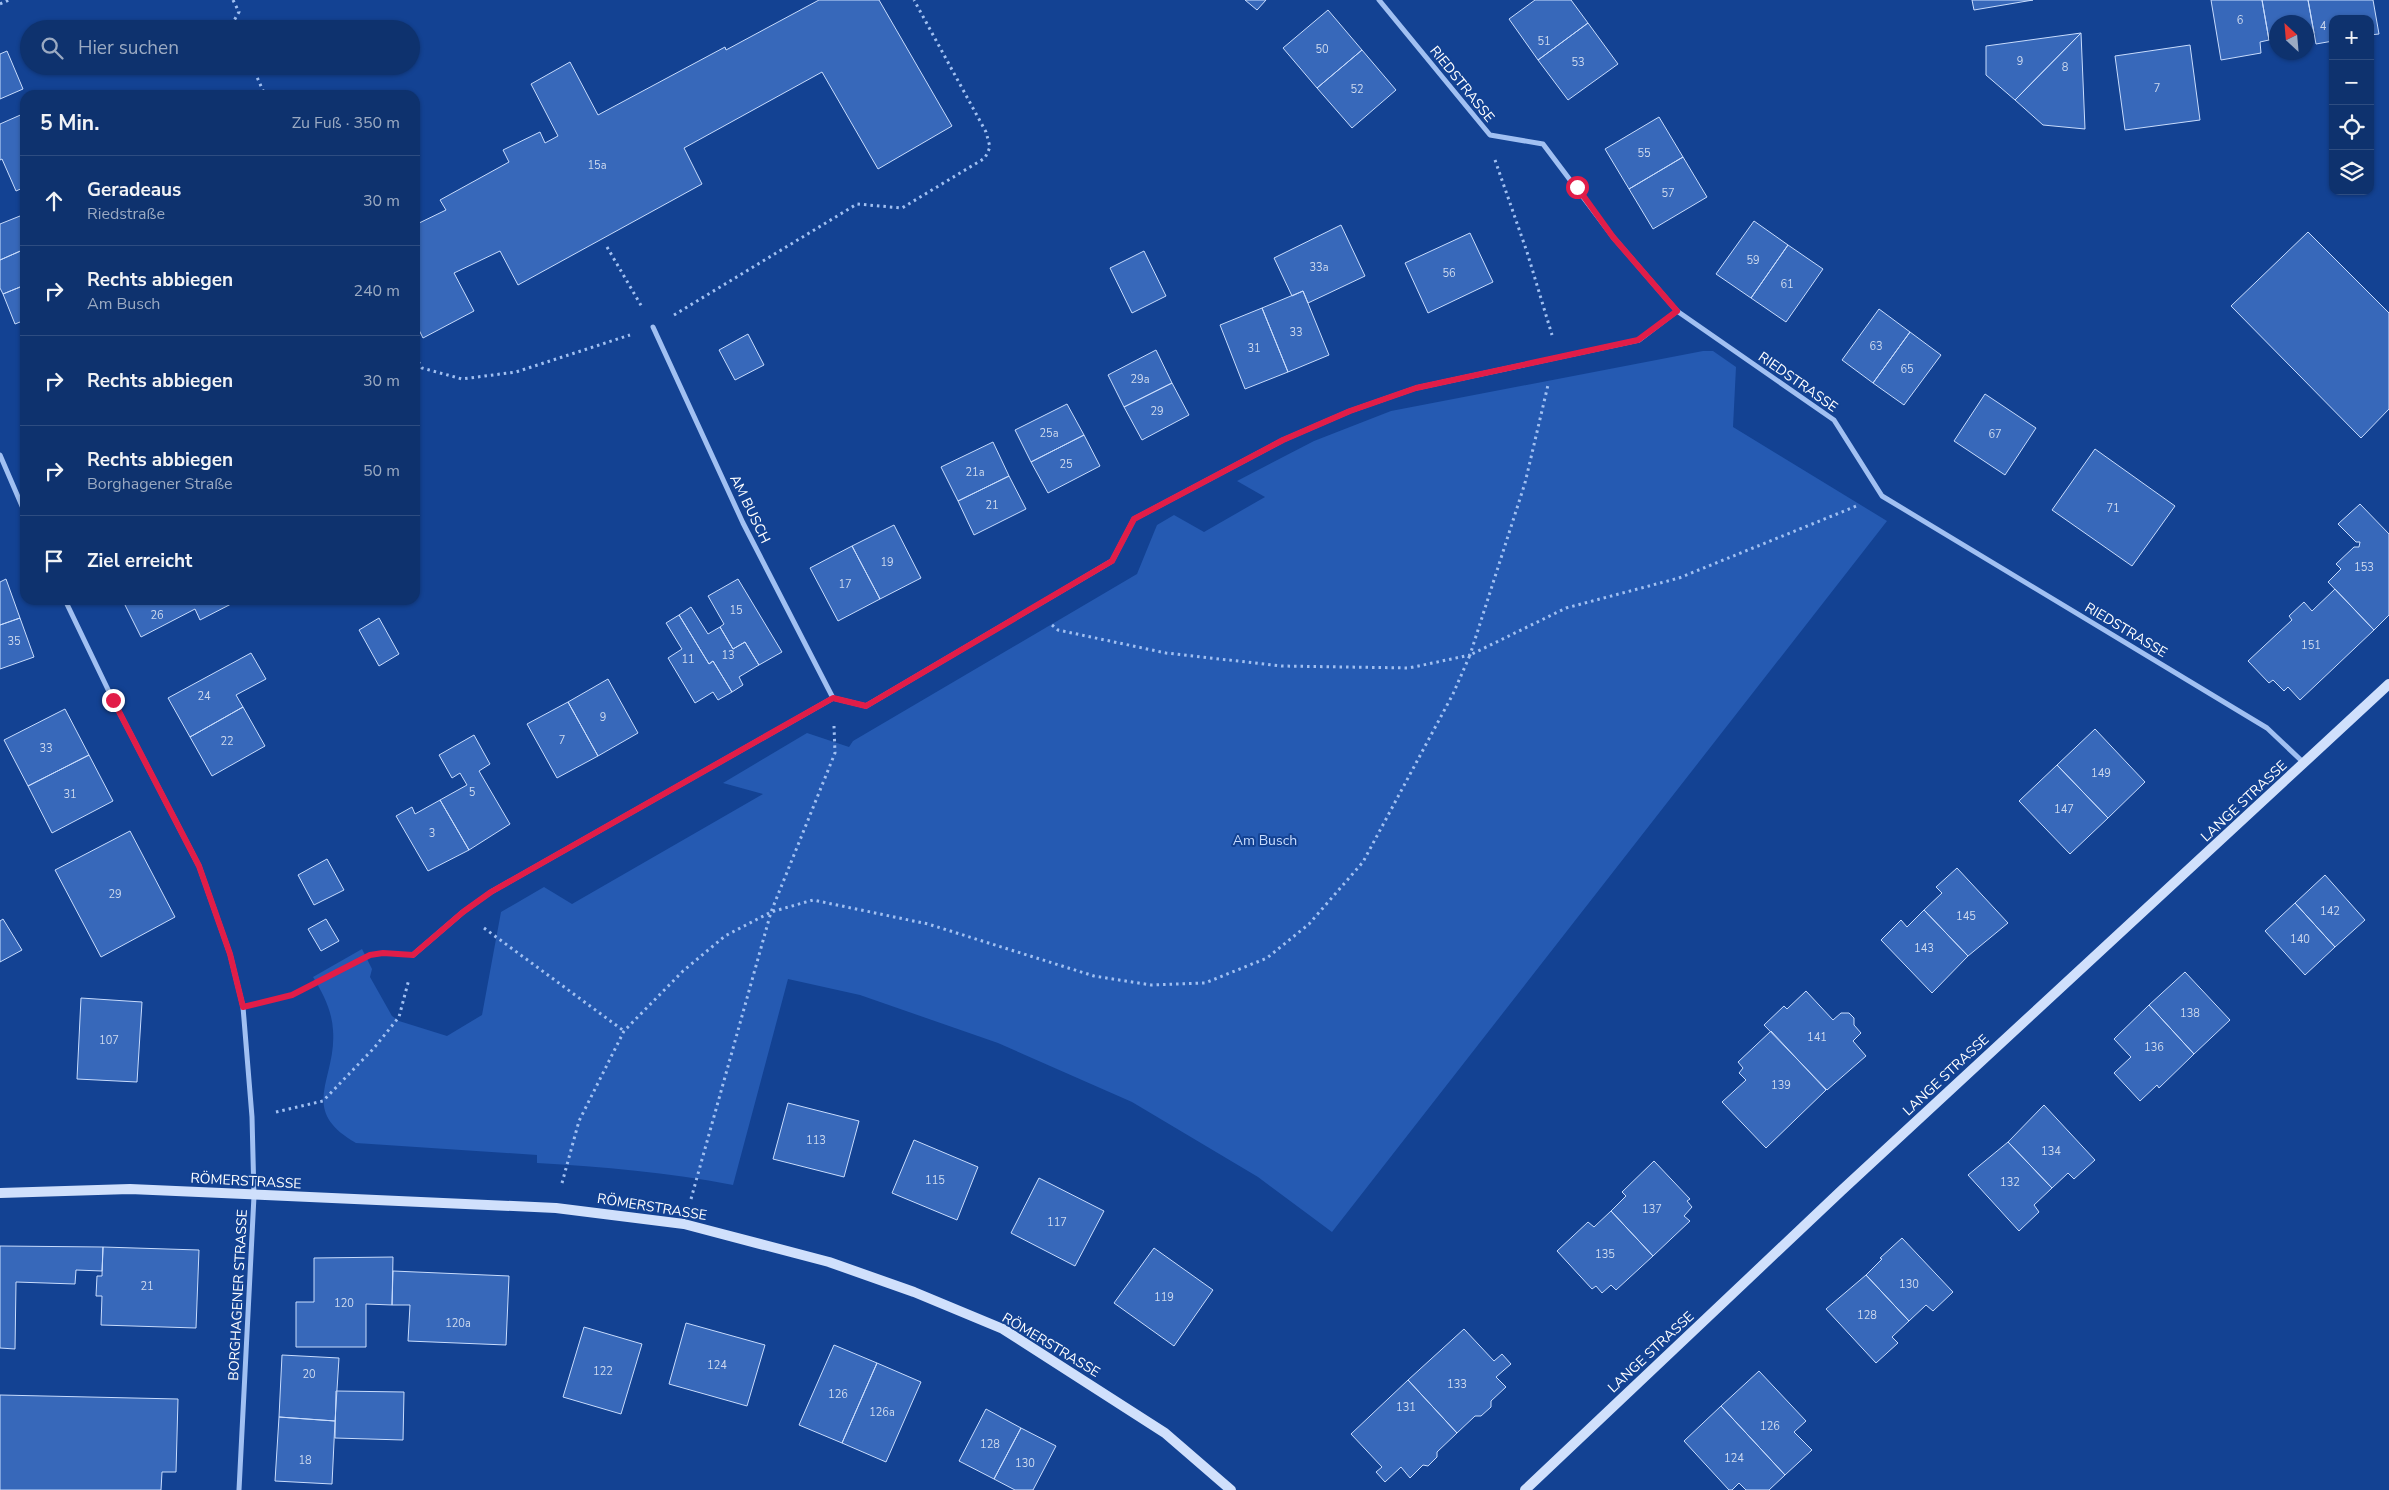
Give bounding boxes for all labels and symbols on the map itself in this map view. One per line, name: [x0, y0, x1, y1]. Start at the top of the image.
house number: 6: [2237, 13, 2244, 28]
north arrow: [2269, 15, 2314, 60]
house number: 4: [2320, 19, 2327, 34]
house number: 51: [1537, 34, 1551, 49]
house number: 50: [1315, 42, 1329, 57]
street label: RIEDSTRASSE: [1425, 42, 1499, 126]
house number: 9: [2017, 54, 2023, 69]
house number: 53: [1571, 55, 1585, 70]
house number: 8: [2062, 60, 2069, 75]
house number: 7: [2154, 81, 2160, 96]
house number: 52: [1350, 82, 1364, 97]
house number: 55: [1637, 146, 1651, 161]
house number: 15a: [587, 158, 607, 173]
route start: [1566, 176, 1589, 199]
house number: 57: [1661, 186, 1675, 201]
house number: 59: [1746, 253, 1760, 268]
house number: 33a: [1309, 260, 1329, 275]
house number: 56: [1442, 266, 1456, 281]
house number: 61: [1780, 277, 1794, 292]
house number: 33: [1289, 325, 1303, 340]
house number: 63: [1869, 339, 1883, 354]
house number: 31: [1247, 341, 1261, 356]
street label: RIEDSTRASSE: [1754, 348, 1842, 416]
house number: 65: [1900, 362, 1914, 377]
house number: 29a: [1130, 372, 1150, 387]
house number: 29: [1150, 404, 1164, 419]
house number: 25a: [1039, 426, 1059, 441]
house number: 67: [1988, 427, 2002, 442]
house number: 25: [1059, 457, 1073, 472]
house number: 21a: [965, 465, 985, 480]
street label: AM BUSCH: [725, 472, 775, 546]
house number: 21: [985, 498, 999, 513]
house number: 71: [2106, 501, 2120, 516]
house number: 19: [880, 555, 894, 570]
house number: 153: [2354, 560, 2374, 575]
house number: 17: [838, 577, 852, 592]
street label: RIEDSTRASSE: [2081, 598, 2171, 662]
house number: 15: [729, 603, 743, 618]
house number: 26: [150, 608, 164, 623]
house number: 35: [7, 634, 21, 649]
house number: 151: [2301, 638, 2321, 653]
house number: 13: [721, 648, 735, 663]
house number: 11: [681, 652, 695, 667]
route end: [102, 689, 125, 712]
house number: 24: [197, 689, 211, 704]
house number: 9: [600, 710, 606, 725]
house number: 7: [559, 733, 565, 748]
house number: 22: [220, 734, 234, 749]
house number: 33: [39, 741, 53, 756]
street label: LANGE STRASSE: [2197, 756, 2291, 846]
house number: 149: [2091, 766, 2111, 781]
house number: 5: [469, 785, 476, 800]
house number: 31: [63, 787, 77, 802]
house number: 147: [2054, 802, 2074, 817]
house number: 3: [429, 826, 435, 841]
park label: Am Busch: [1233, 831, 1297, 850]
house number: 29: [108, 887, 122, 902]
house number: 142: [2320, 904, 2340, 919]
house number: 145: [1956, 909, 1976, 924]
house number: 140: [2290, 932, 2310, 947]
house number: 143: [1914, 941, 1934, 956]
house number: 138: [2180, 1006, 2200, 1021]
house number: 141: [1807, 1030, 1827, 1045]
street label: LANGE STRASSE: [1899, 1030, 1993, 1120]
house number: 107: [99, 1033, 119, 1048]
house number: 136: [2144, 1040, 2164, 1055]
house number: 139: [1771, 1078, 1791, 1093]
house number: 113: [806, 1133, 826, 1148]
house number: 134: [2041, 1144, 2061, 1159]
street label: RÖMERSTRASSE: [190, 1169, 302, 1193]
house number: 115: [925, 1173, 945, 1188]
house number: 132: [2000, 1175, 2020, 1190]
street label: RÖMERSTRASSE: [596, 1189, 708, 1225]
house number: 137: [1642, 1202, 1662, 1217]
street label: BORGHAGENER STRASSE: [224, 1209, 252, 1381]
house number: 117: [1047, 1215, 1067, 1230]
house number: 135: [1595, 1247, 1615, 1262]
house number: 130: [1899, 1277, 1919, 1292]
house number: 21: [140, 1279, 154, 1294]
house number: 119: [1154, 1290, 1174, 1305]
house number: 120: [334, 1296, 354, 1311]
street label: LANGE STRASSE: [1604, 1307, 1698, 1397]
street label: RÖMERSTRASSE: [999, 1308, 1103, 1382]
house number: 128: [1857, 1308, 1877, 1323]
house number: 120a: [445, 1316, 471, 1331]
house number: 124: [707, 1358, 727, 1373]
house number: 122: [593, 1364, 613, 1379]
house number: 20: [302, 1367, 316, 1382]
house number: 133: [1447, 1377, 1467, 1392]
house number: 126: [828, 1387, 848, 1402]
house number: 131: [1396, 1400, 1416, 1415]
house number: 126a: [869, 1405, 895, 1420]
house number: 126: [1760, 1419, 1780, 1434]
house number: 128: [980, 1437, 1000, 1452]
house number: 124: [1724, 1451, 1744, 1466]
house number: 18: [298, 1453, 312, 1468]
house number: 130: [1015, 1456, 1035, 1471]

